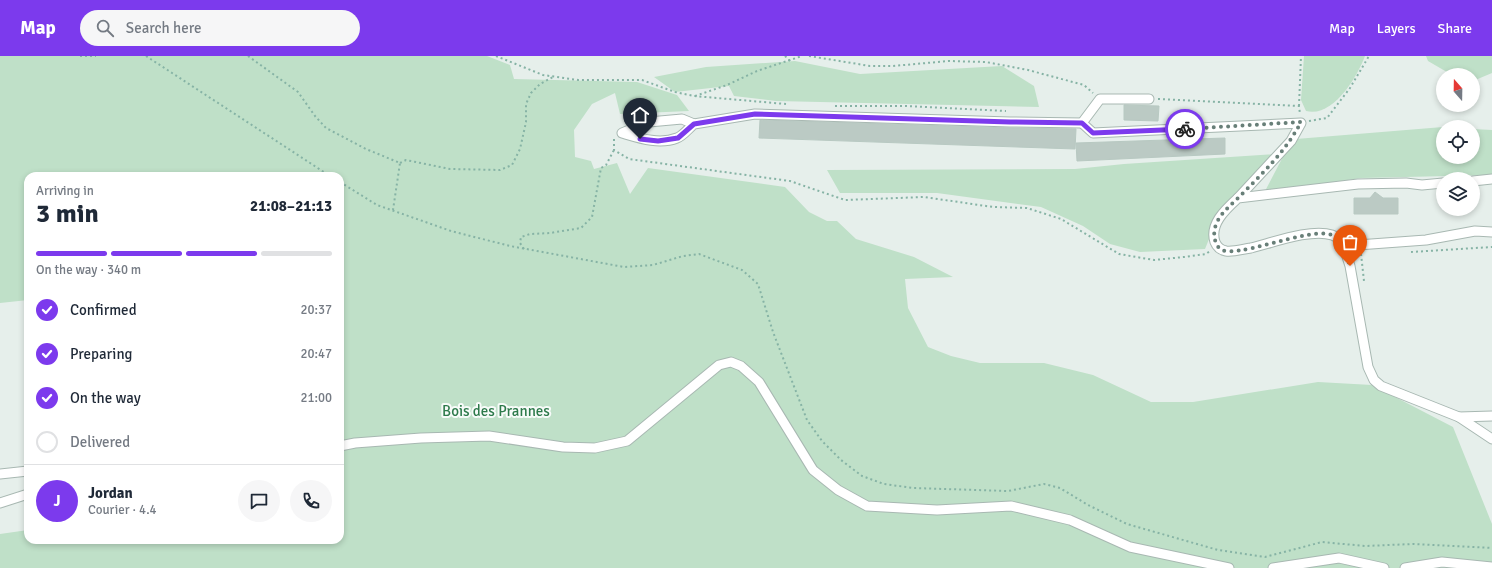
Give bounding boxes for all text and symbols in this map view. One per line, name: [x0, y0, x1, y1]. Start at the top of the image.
search box: [80, 10, 360, 46]
text: Map: [20, 16, 56, 40]
icon: search: [94, 17, 116, 39]
text: Search here: [126, 19, 201, 37]
text: Map: [1329, 20, 1355, 37]
text: Layers: [1377, 20, 1416, 37]
text: Share: [1438, 20, 1472, 37]
north arrow: [1436, 68, 1480, 112]
map controls: [1436, 68, 1480, 216]
pin: [623, 98, 657, 139]
icon: home: [629, 104, 651, 126]
courier: [1165, 109, 1205, 149]
icon: bike: [1174, 118, 1196, 140]
button: locate: [1436, 120, 1480, 164]
button: layers: [1436, 172, 1480, 216]
text: Arriving in: [36, 183, 94, 199]
text: 21:08–21:13: [250, 197, 332, 215]
text: 3 min: [36, 198, 99, 230]
pin: [1333, 225, 1367, 266]
icon: bag: [1339, 231, 1361, 253]
text: On the way · 340 m: [36, 262, 141, 278]
icon: check: [36, 299, 58, 321]
text: Confirmed: [70, 301, 137, 319]
text: 20:37: [300, 302, 332, 318]
icon: check: [36, 343, 58, 365]
text: Preparing: [70, 345, 133, 363]
text: 20:47: [300, 346, 332, 362]
icon: check: [36, 387, 58, 409]
text: On the way: [70, 389, 141, 407]
text: 21:00: [300, 390, 332, 406]
park label: Bois des Prannes: [442, 402, 550, 420]
text: Delivered: [70, 433, 130, 451]
button: chat: [238, 480, 280, 522]
button: phone: [290, 480, 332, 522]
text: Jordan: [88, 484, 133, 502]
text: J: [53, 492, 61, 510]
text: Courier · 4.4: [88, 502, 157, 518]

